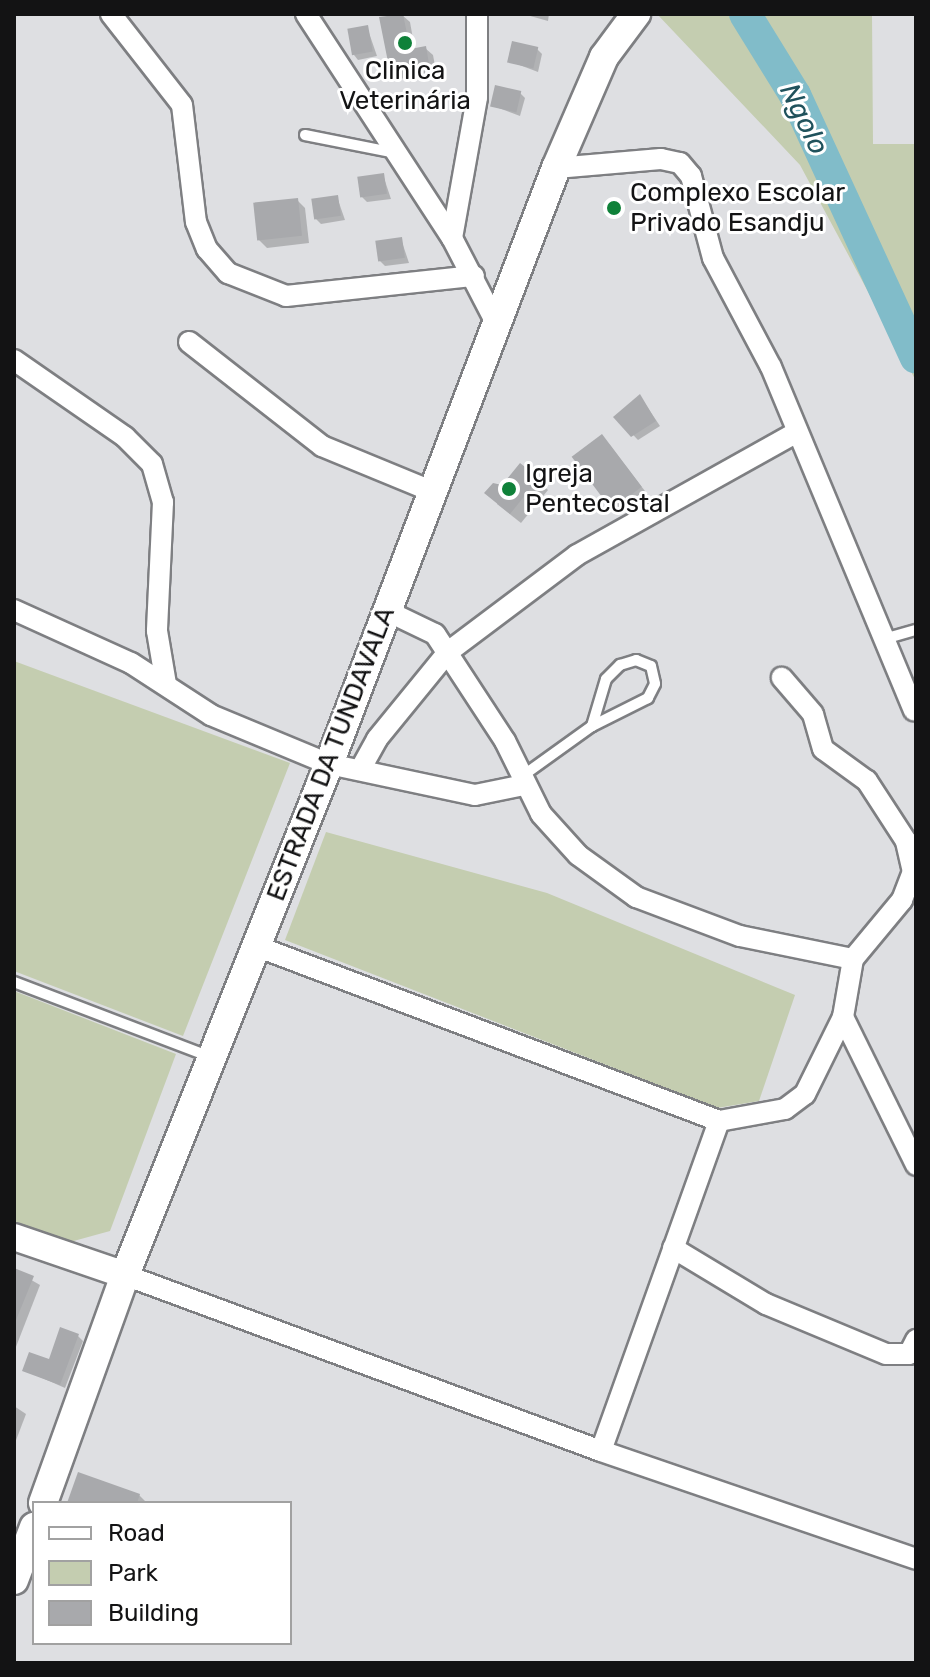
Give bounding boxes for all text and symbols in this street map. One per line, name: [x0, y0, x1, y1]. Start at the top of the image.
marker: Clinica Veterinária: [396, 34, 414, 52]
place label: Clinica Veterinária: [339, 55, 471, 116]
water label: Ngolo: [772, 78, 836, 160]
place label: Complexo Escolar Privado Esandju: [630, 177, 845, 238]
marker: Complexo Escolar Privado Esandju: [605, 199, 623, 217]
place label: Igreja Pentecostal: [525, 458, 670, 520]
marker: Igreja Pentecostal: [500, 480, 518, 498]
street label: ESTRADA DA TUNDAVALA: [260, 602, 402, 906]
legend: [32, 1501, 292, 1645]
text: Road: [108, 1519, 165, 1547]
text: Park: [108, 1559, 158, 1587]
text: Building: [108, 1599, 199, 1627]

